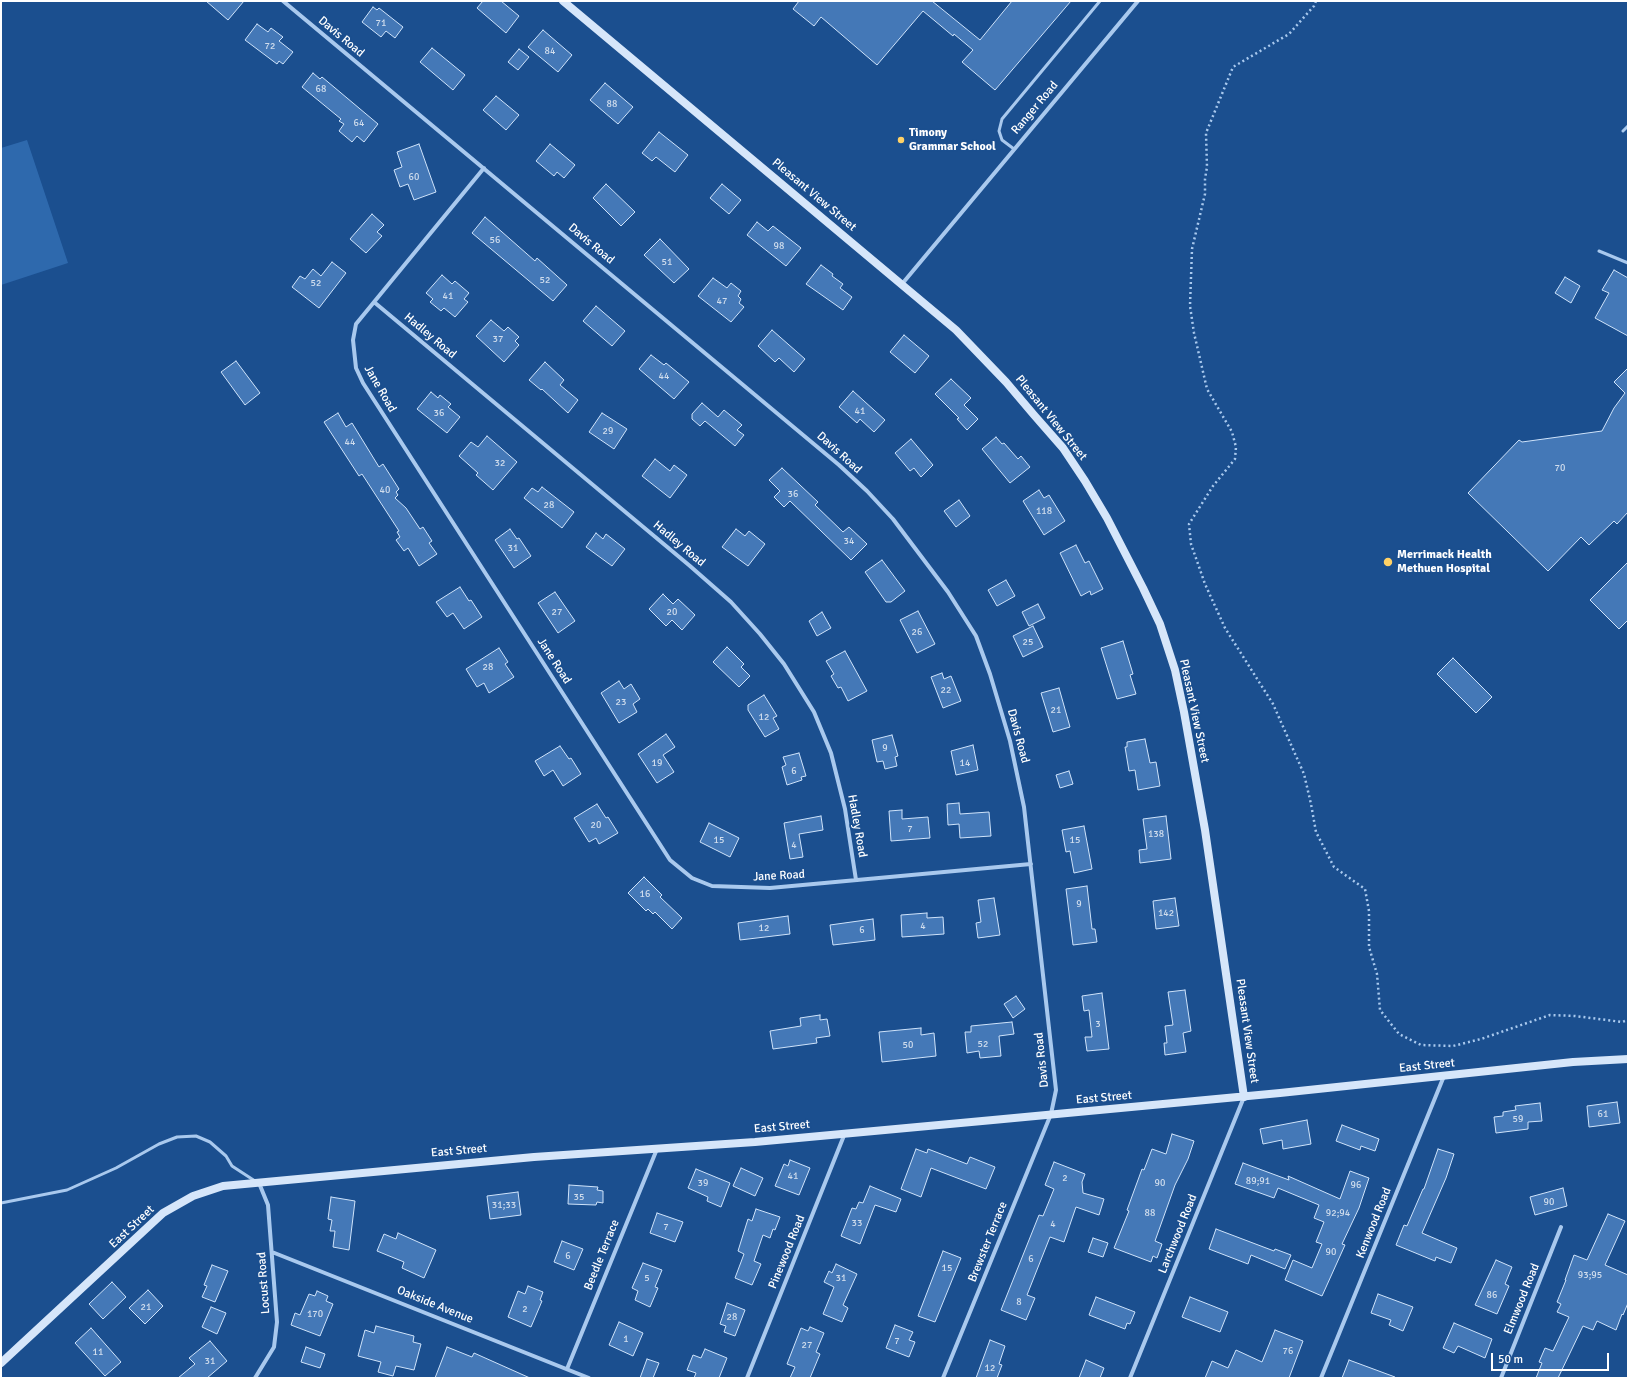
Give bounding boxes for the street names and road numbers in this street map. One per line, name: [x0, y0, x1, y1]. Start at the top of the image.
street label: Davis Road: [315, 14, 367, 60]
street label: Ranger Road: [1009, 79, 1061, 137]
street label: Pleasant View Street: [769, 156, 859, 234]
street label: Davis Road: [565, 221, 617, 267]
street label: Hadley Road: [401, 310, 459, 362]
street label: Jane Road: [361, 363, 399, 415]
street label: Pleasant View Street: [1012, 372, 1090, 464]
street label: Davis Road: [813, 429, 865, 477]
street label: Hadley Road: [650, 518, 708, 570]
street label: Jane Road: [534, 635, 574, 687]
street label: Pleasant View Street: [1176, 658, 1212, 764]
street label: Davis Road: [1004, 707, 1032, 765]
street label: Hadley Road: [844, 793, 870, 859]
street label: Jane Road: [753, 867, 805, 885]
street label: Pleasant View Street: [1233, 978, 1261, 1084]
street label: Davis Road: [1032, 1032, 1052, 1088]
street label: East Street: [1398, 1056, 1456, 1076]
street label: East Street: [1075, 1088, 1133, 1108]
street label: East Street: [753, 1117, 811, 1137]
street label: East Street: [430, 1141, 488, 1161]
street label: Kenwood Road: [1353, 1186, 1395, 1260]
street label: Larchwood Road: [1156, 1192, 1200, 1276]
street label: Brewster Terrace: [965, 1200, 1011, 1284]
street label: East Street: [107, 1203, 157, 1251]
street label: Pinewood Road: [766, 1213, 808, 1291]
street label: Beedle Terrace: [581, 1218, 623, 1292]
street label: Locust Road: [255, 1251, 273, 1315]
street label: Elmwood Road: [1501, 1261, 1543, 1337]
street label: Oakside Avenue: [395, 1283, 475, 1327]

